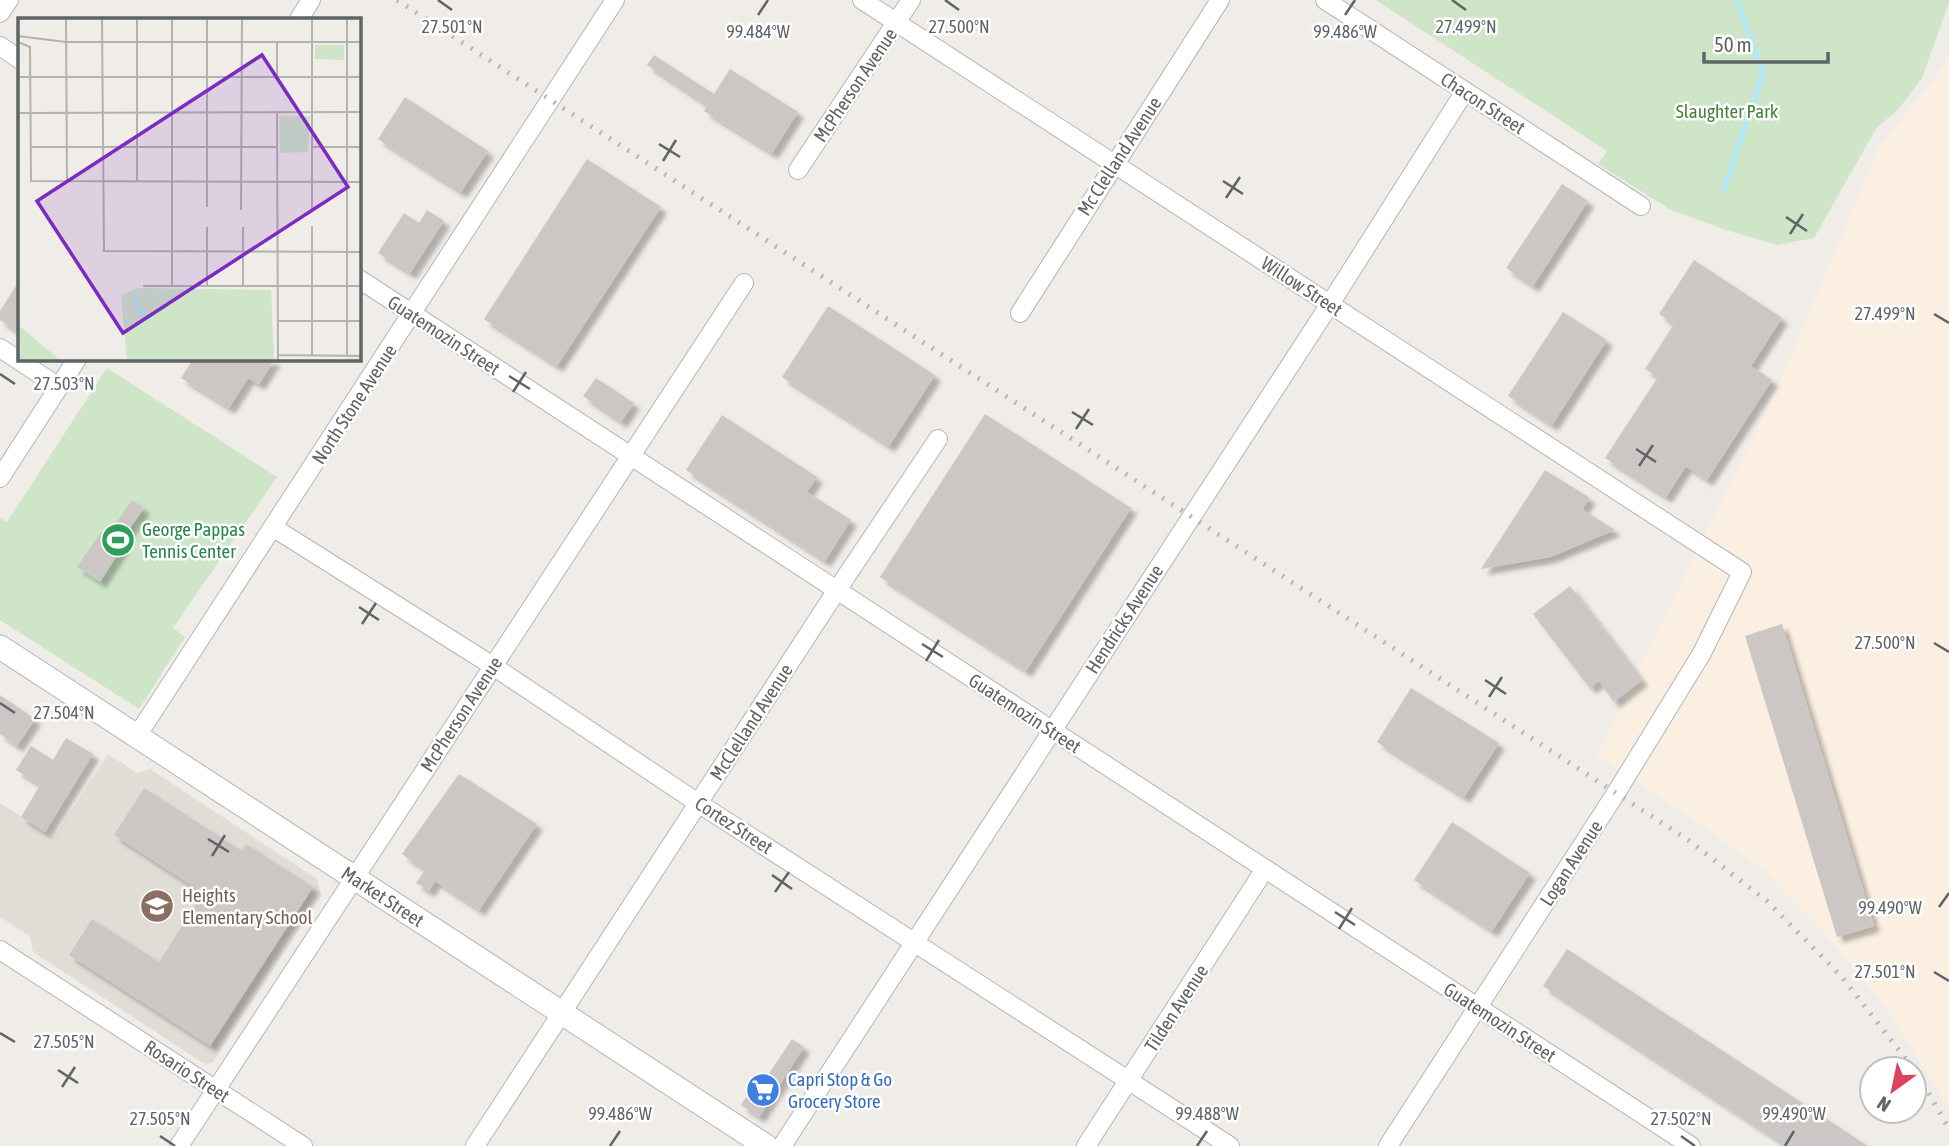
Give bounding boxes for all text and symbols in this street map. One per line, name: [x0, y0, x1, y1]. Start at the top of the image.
text: 27.501°N: [421, 16, 483, 37]
text: 27.500°N: [928, 16, 990, 37]
text: 27.499°N: [1435, 16, 1497, 37]
inset map: [18, 18, 360, 360]
text: 99.484°W: [726, 21, 790, 42]
text: 99.486°W: [1313, 21, 1377, 42]
scale bar: [1704, 21, 1828, 65]
street label: McPherson Avenue: [809, 24, 901, 146]
text: 50 m: [1714, 32, 1752, 56]
street label: Chacon Street: [1437, 68, 1529, 138]
street label: Mc Clelland Avenue: [1073, 93, 1165, 219]
park label: Slaughter Park: [1676, 100, 1779, 122]
street label: Willow Street: [1257, 252, 1347, 320]
street label: Guatemozin Street: [384, 291, 504, 379]
text: 27.499°N: [1854, 303, 1916, 324]
street label: North Stone Avenue: [307, 340, 401, 468]
text: 27.503°N: [33, 373, 95, 394]
place label: George Pappas Tennis Center: [142, 518, 245, 562]
sports icon: George Pappas Tennis Center: [99, 521, 137, 559]
street label: Hendricks Avenue: [1081, 561, 1167, 677]
text: 27.500°N: [1854, 632, 1916, 653]
street label: McPherson Avenue: [416, 652, 506, 776]
street label: McClelland Avenue: [705, 660, 797, 784]
street label: Guatemozin Street: [965, 669, 1085, 757]
text: 27.504°N: [33, 702, 95, 723]
street label: Cortez Street: [691, 792, 777, 858]
street label: Logan Avenue: [1535, 816, 1607, 910]
street label: Market Street: [338, 862, 428, 931]
place label: Heights Elementary School: [182, 884, 313, 928]
school or university icon: Heights Elementary School: [138, 887, 176, 925]
text: 99.490°W: [1858, 897, 1922, 918]
street label: Tilden Avenue: [1140, 960, 1212, 1056]
text: 27.501°N: [1854, 961, 1916, 982]
street label: Guatemozin Street: [1440, 978, 1560, 1066]
text: 27.505°N: [33, 1031, 95, 1052]
street label: Rosario Street: [140, 1035, 234, 1107]
north arrow: [1858, 1055, 1928, 1125]
place label: Capri Stop & Go Grocery Store: [788, 1068, 892, 1112]
supermarket icon: Capri Stop & Go Grocery Store: [744, 1071, 782, 1109]
text: N: [1873, 1092, 1894, 1117]
text: 99.486°W: [588, 1103, 652, 1124]
text: 99.488°W: [1175, 1103, 1239, 1124]
text: 99.490°W: [1762, 1103, 1826, 1124]
text: 27.505°N: [129, 1108, 191, 1129]
text: 27.502°N: [1650, 1108, 1712, 1129]

